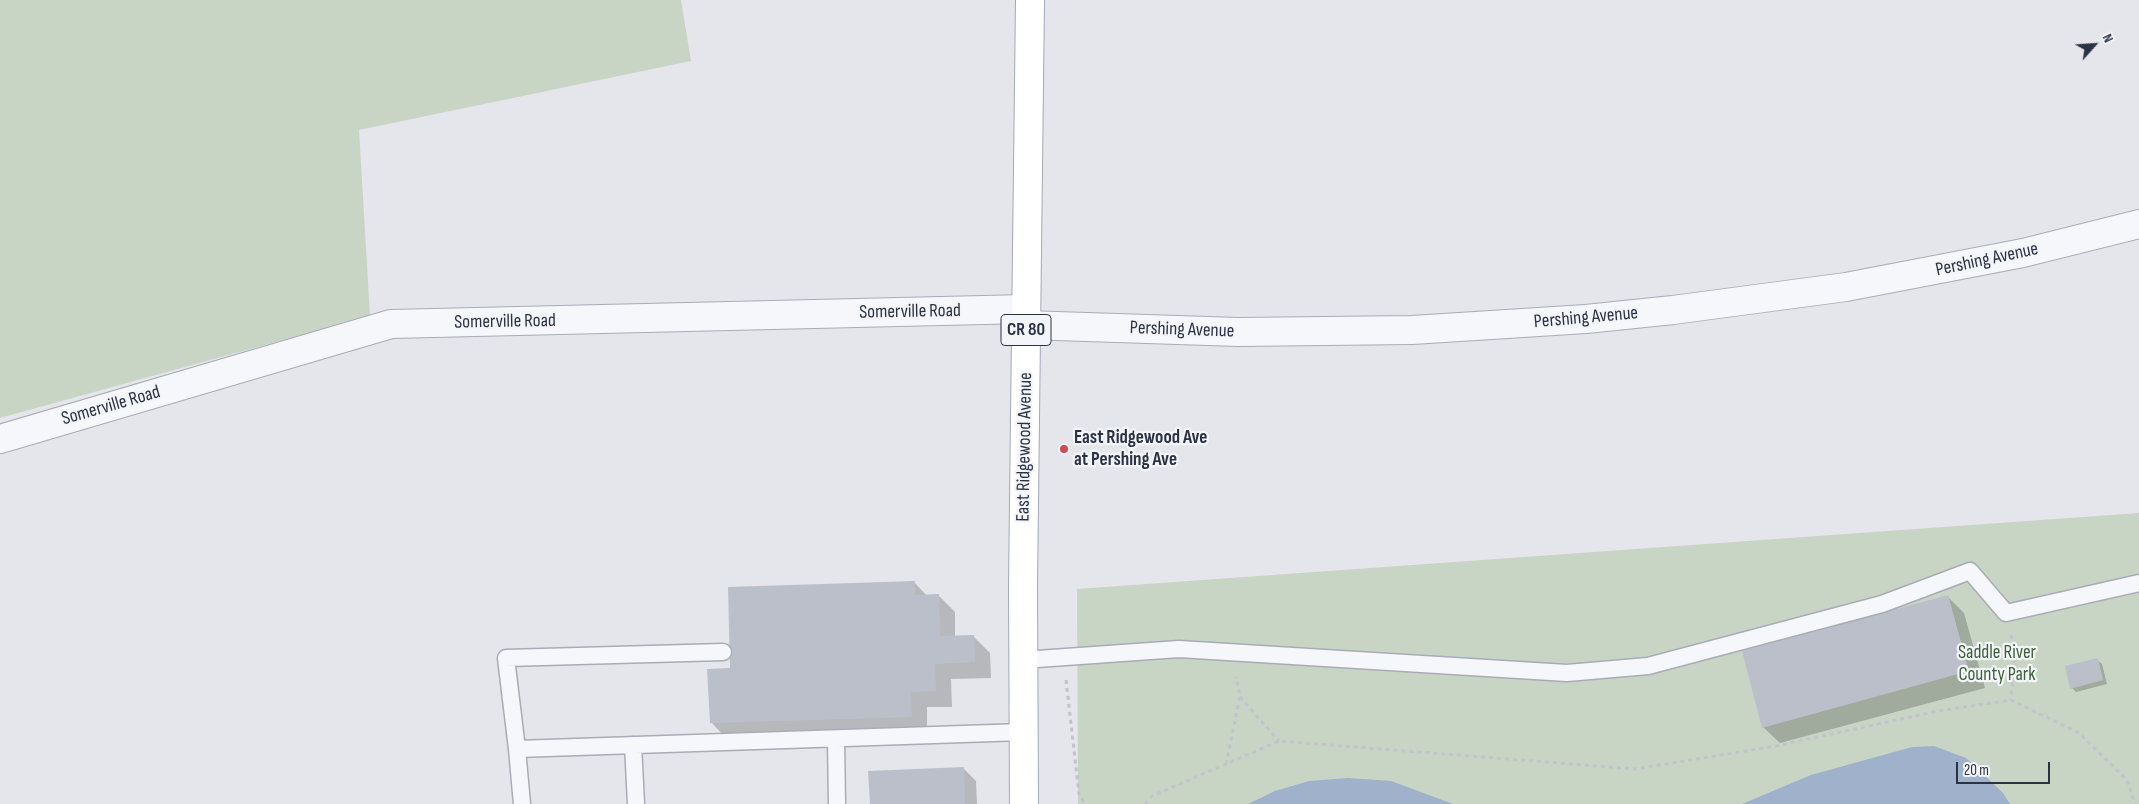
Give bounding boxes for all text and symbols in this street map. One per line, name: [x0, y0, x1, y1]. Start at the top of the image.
north arrow: [2069, 20, 2119, 70]
text: N: [2099, 31, 2117, 45]
street label: Pershing Avenue: [1934, 238, 2040, 282]
street label: Somerville Road: [859, 300, 961, 324]
street label: Pershing Avenue: [1533, 302, 1639, 334]
street label: Somerville Road: [454, 310, 556, 334]
road number: CR 80: [1001, 314, 1051, 346]
street label: Pershing Avenue: [1129, 317, 1235, 343]
street label: East Ridgewood Avenue: [1012, 372, 1038, 522]
street label: Somerville Road: [59, 381, 163, 431]
place label: East Ridgewood Ave at Pershing Ave: [1074, 427, 1207, 471]
marker: East Ridgewood Ave at Pershing Ave: [1058, 443, 1070, 455]
park label: Saddle River County Park: [1958, 642, 2036, 686]
scale bar: [1959, 752, 2053, 784]
text: 20 m: [1964, 761, 1989, 780]

